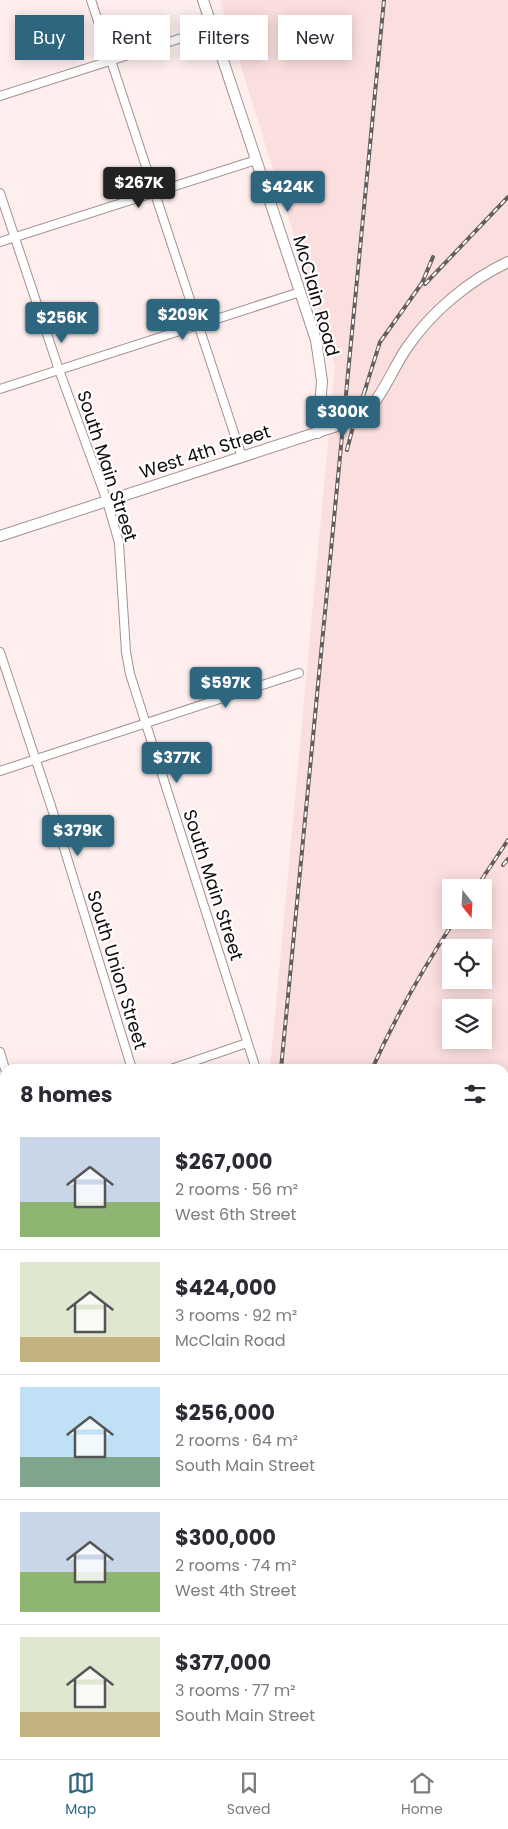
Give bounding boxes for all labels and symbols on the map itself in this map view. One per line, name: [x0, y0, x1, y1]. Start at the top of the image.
pin: $267K: [104, 166, 174, 209]
pin: $424K: [253, 170, 323, 213]
street label: McClain Road: [287, 233, 346, 359]
pin: $209K: [148, 298, 218, 341]
pin: $256K: [27, 302, 97, 344]
street label: South Main Street: [71, 387, 144, 545]
pin: $300K: [308, 396, 378, 438]
street label: West 4th Street: [136, 419, 274, 484]
pin: $597K: [191, 666, 261, 709]
pin: $377K: [142, 742, 212, 784]
street label: South Main Street: [177, 806, 250, 964]
pin: $379K: [43, 814, 113, 857]
north arrow: [442, 879, 492, 929]
street label: South Union Street: [81, 887, 154, 1052]

